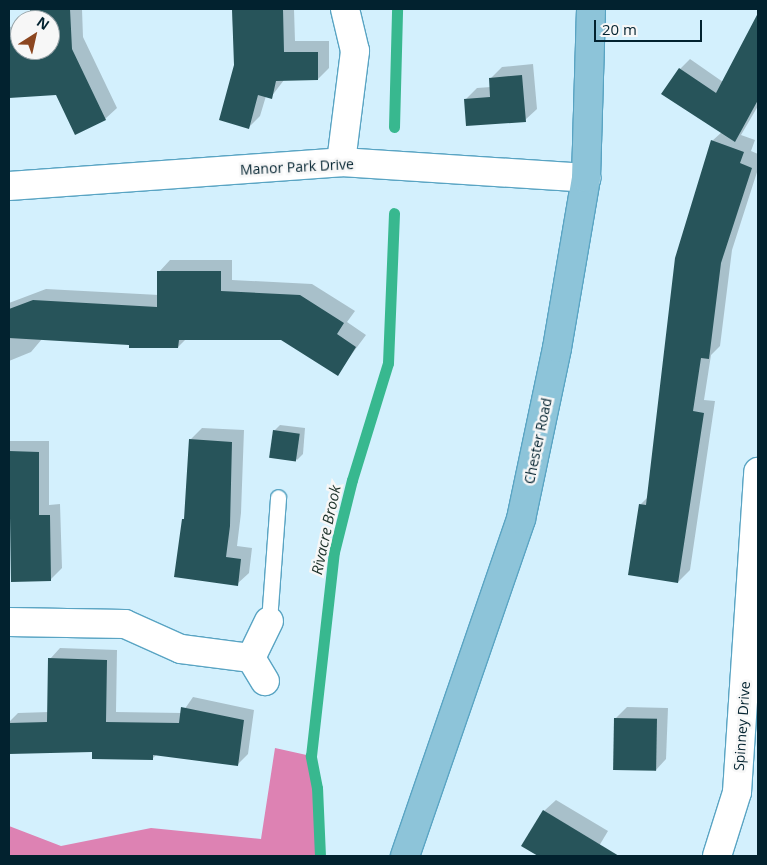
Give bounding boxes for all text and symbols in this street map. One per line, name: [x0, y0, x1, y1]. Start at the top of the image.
north arrow: [10, 10, 60, 60]
scale bar: [597, 10, 704, 42]
text: N: [33, 12, 53, 34]
text: 20 m: [602, 19, 637, 39]
street label: Manor Park Drive: [240, 156, 354, 178]
street label: Chester Road: [521, 396, 555, 486]
water label: Rivacre Brook: [308, 484, 344, 576]
street label: Spinney Drive: [730, 681, 754, 771]

